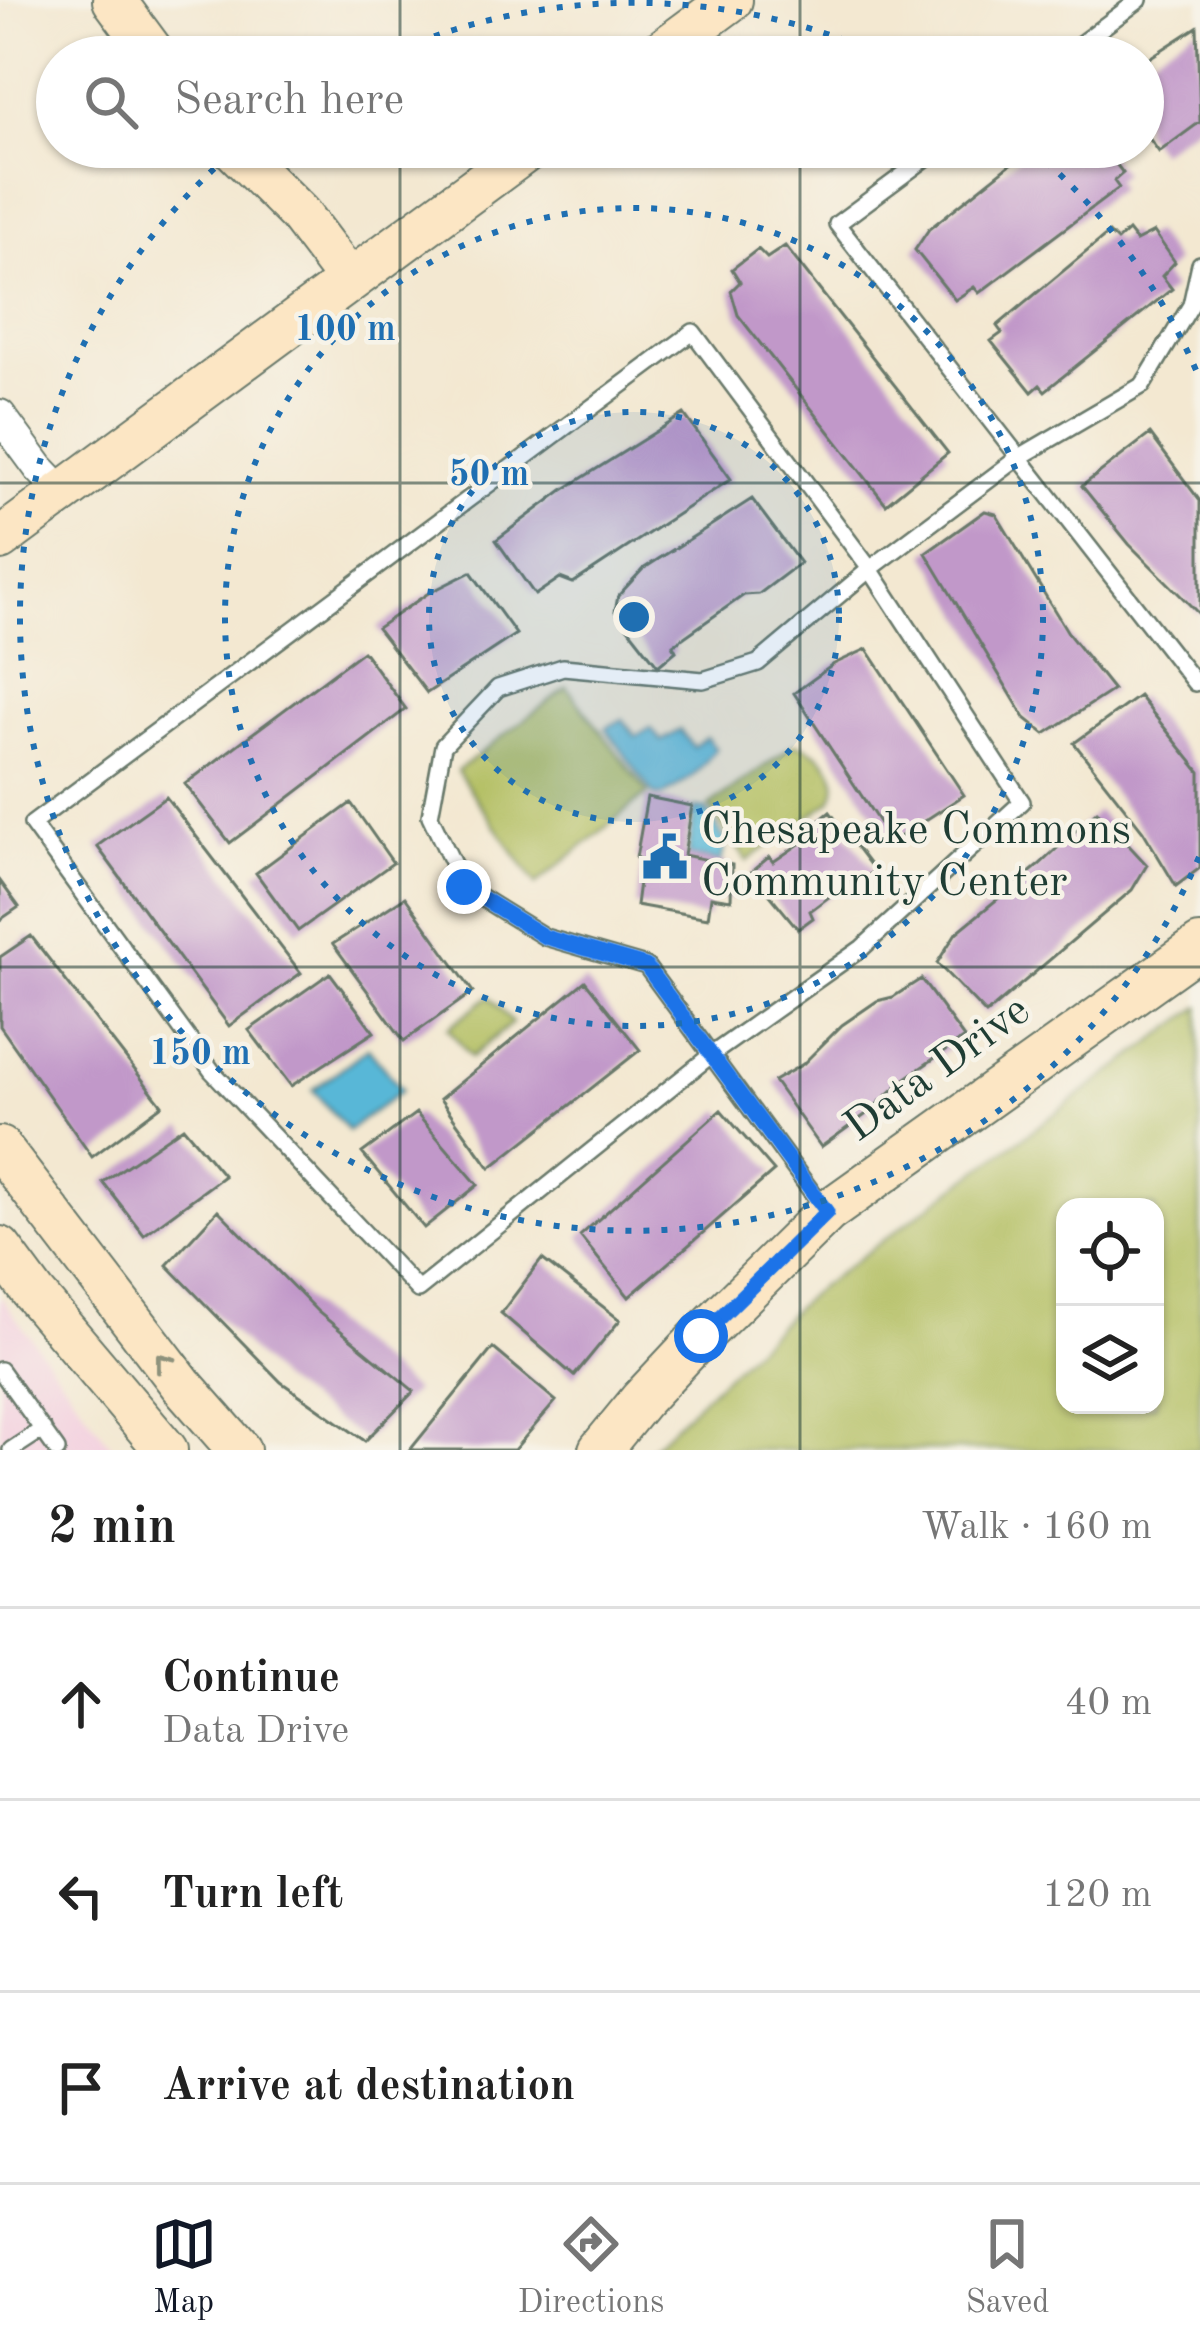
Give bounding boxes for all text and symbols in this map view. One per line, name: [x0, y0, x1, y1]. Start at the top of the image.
search box: [36, 36, 1164, 168]
icon: search: [78, 69, 144, 135]
text: Search here: [174, 79, 404, 124]
text: 100 m: [294, 313, 396, 349]
text: 50 m: [449, 458, 529, 494]
centre of rings: [613, 596, 655, 638]
place label: Chesapeake Commons Community Center: [701, 809, 1131, 906]
public building icon: Chesapeake Commons Community Center: [640, 832, 690, 882]
route end: [437, 860, 491, 914]
street label: Data Drive: [837, 988, 1039, 1152]
text: 150 m: [149, 1037, 251, 1073]
map controls: [1056, 1198, 1164, 1414]
button: locate: [1056, 1198, 1164, 1306]
button: layers: [1056, 1306, 1164, 1414]
route start: [674, 1309, 728, 1363]
one-way arrow: [156, 1353, 177, 1375]
text: 2 min: [48, 1503, 176, 1554]
text: Walk · 160 m: [921, 1508, 1152, 1547]
text: Continue: [162, 1657, 340, 1702]
icon: ahead: [48, 1671, 114, 1737]
text: 40 m: [1065, 1684, 1152, 1723]
text: Data Drive: [162, 1712, 349, 1751]
icon: left: [48, 1863, 114, 1929]
text: Turn left: [162, 1873, 343, 1918]
text: 120 m: [1042, 1876, 1152, 1915]
icon: arrive: [48, 2055, 114, 2121]
text: Arrive at destination: [162, 2065, 575, 2110]
tab: Map: [151, 2211, 217, 2324]
tab: Directions: [518, 2211, 664, 2324]
tab: Saved: [965, 2211, 1049, 2324]

